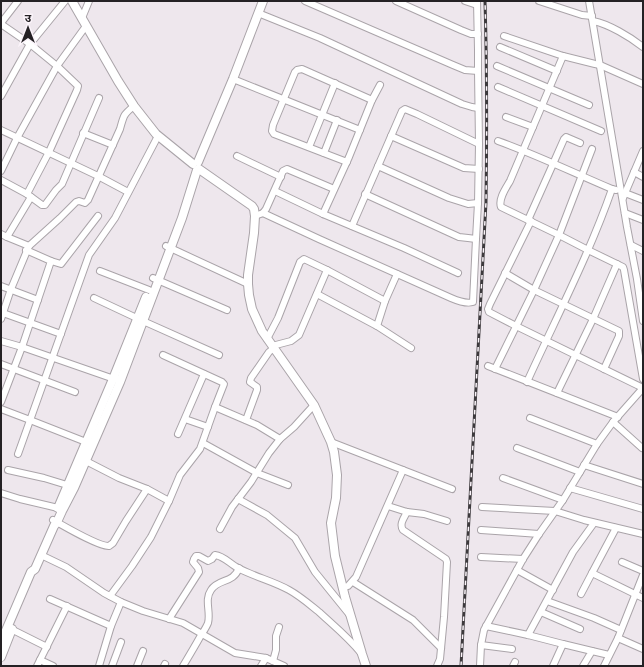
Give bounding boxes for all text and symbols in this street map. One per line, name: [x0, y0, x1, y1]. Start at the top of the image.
north arrow: [8, 8, 48, 48]
text: उ: [25, 10, 32, 25]

